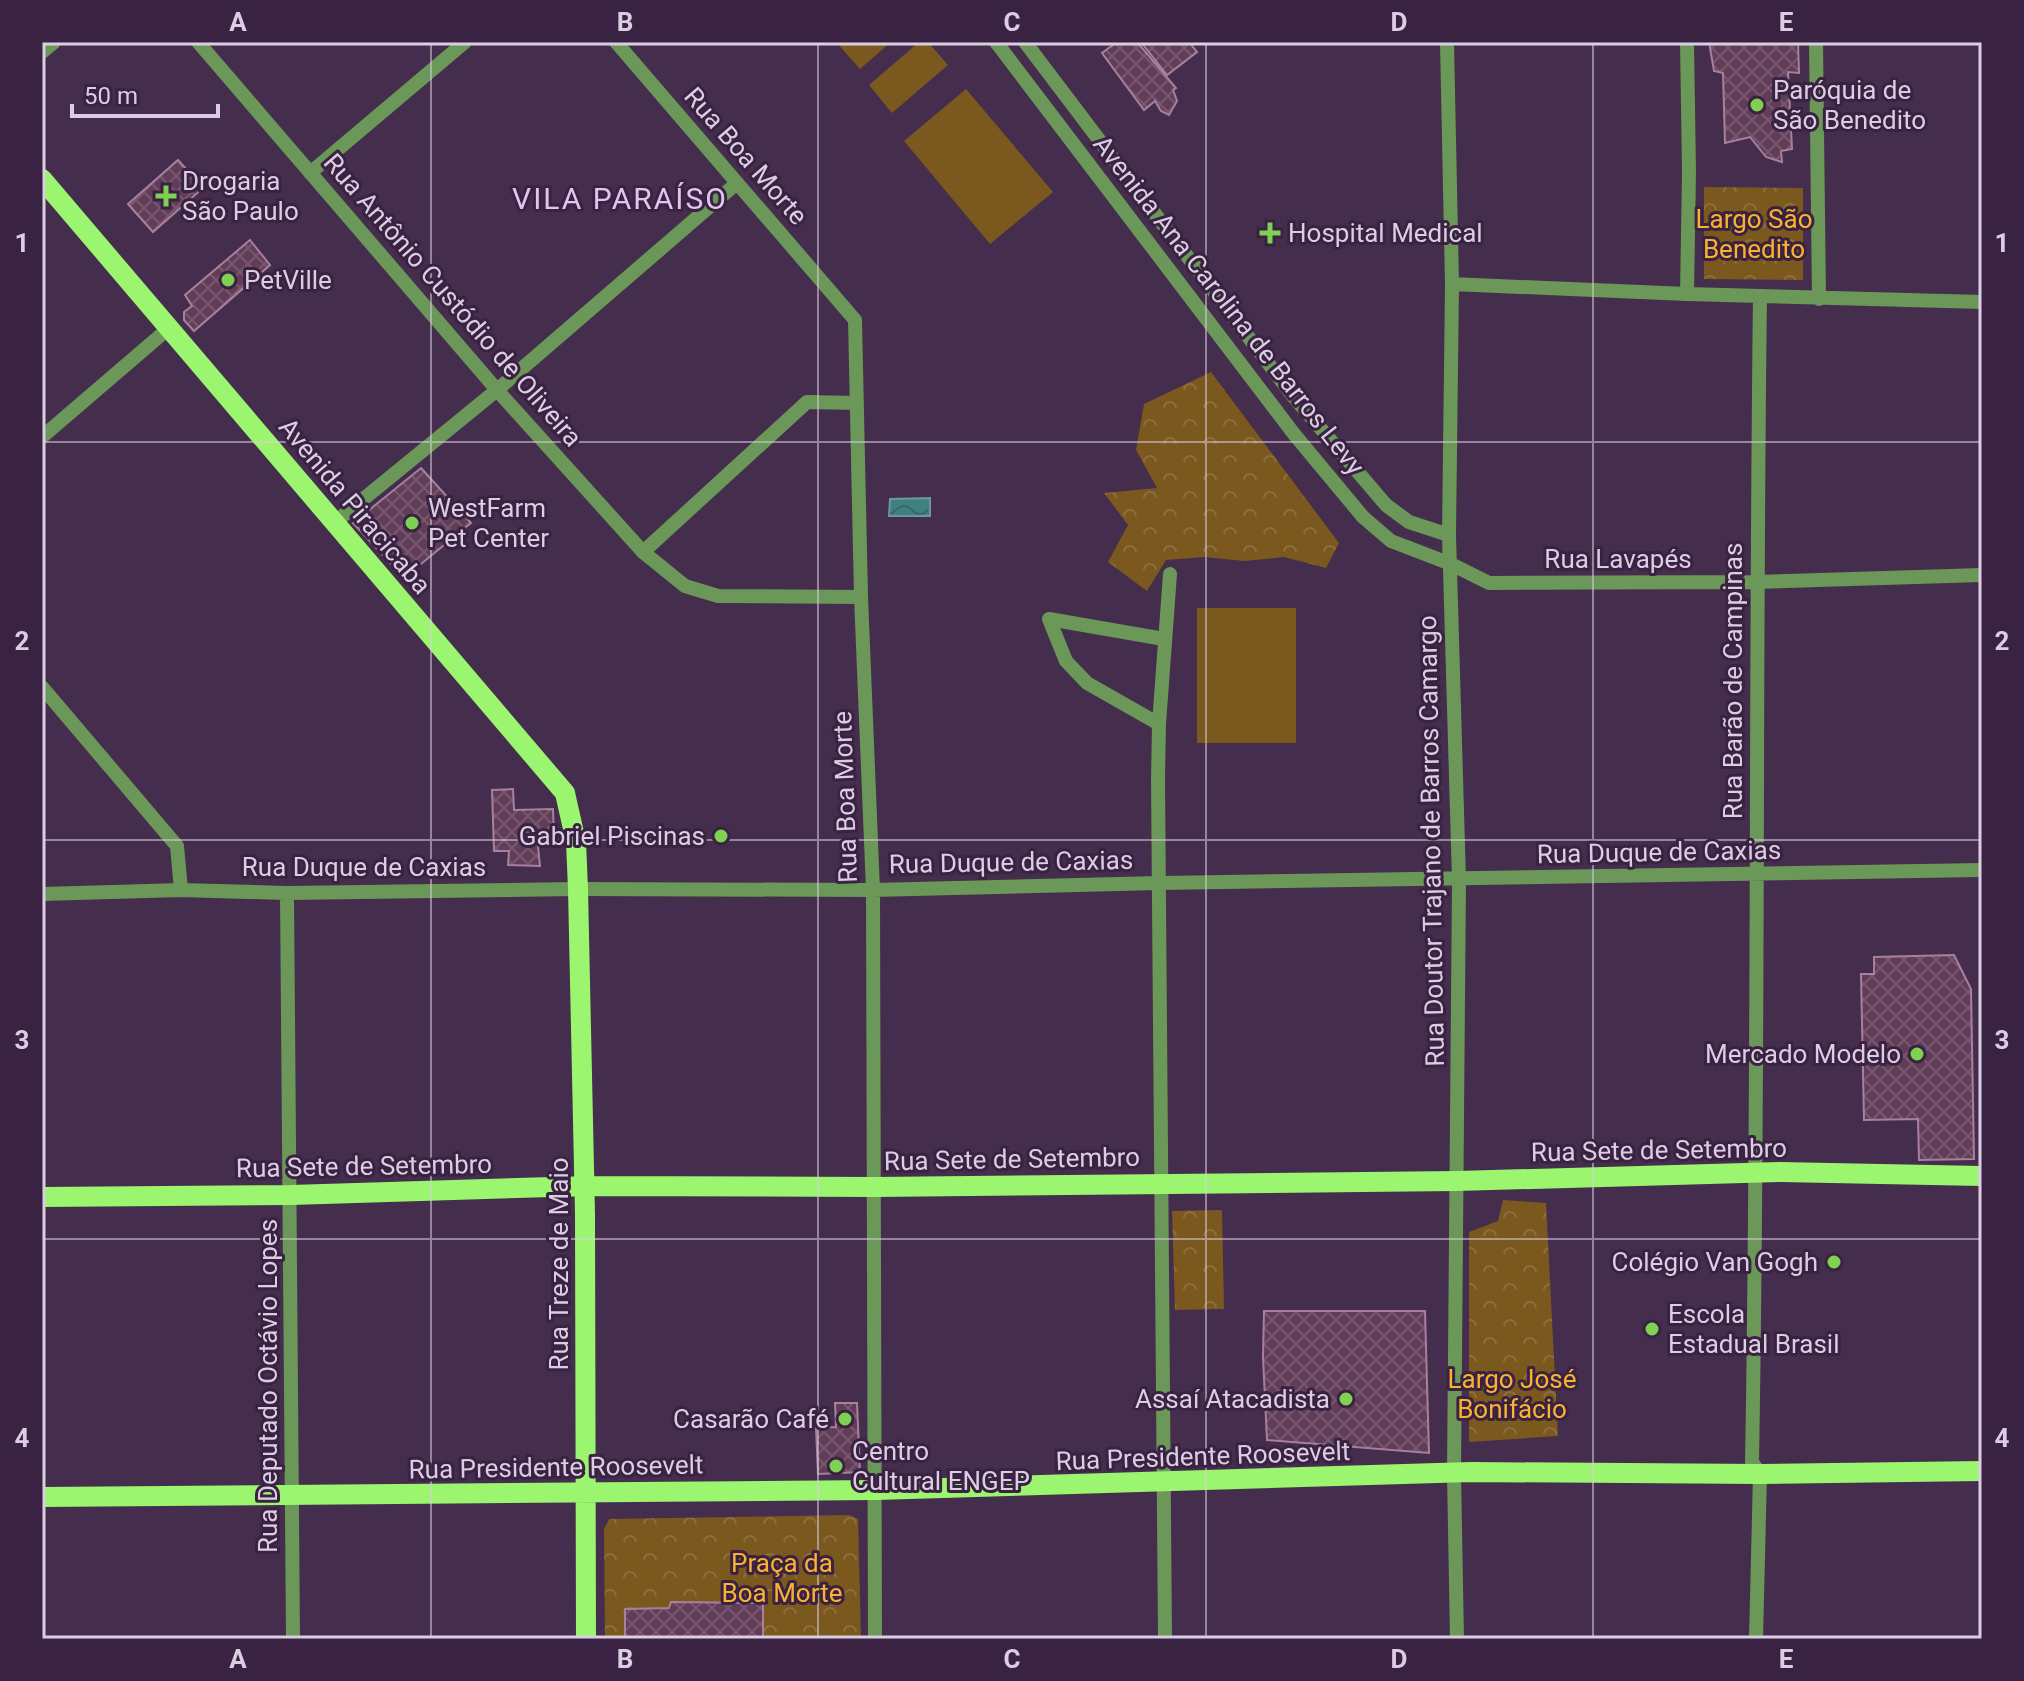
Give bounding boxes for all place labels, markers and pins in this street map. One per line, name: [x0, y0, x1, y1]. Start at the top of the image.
place label: Paróquia de São Benedito: [1773, 75, 1926, 135]
marker: Paróquia de São Benedito: [1748, 96, 1766, 114]
place label: Drogaria São Paulo: [182, 166, 299, 226]
marker: Drogaria São Paulo: [157, 187, 175, 205]
place label: Hospital Medical: [1288, 218, 1483, 248]
marker: Hospital Medical: [1259, 222, 1281, 244]
place label: PetVille: [244, 265, 332, 295]
marker: PetVille: [219, 271, 237, 289]
place label: WestFarm Pet Center: [428, 493, 549, 553]
marker: WestFarm Pet Center: [403, 514, 421, 532]
place label: Gabriel Piscinas: [519, 821, 705, 851]
marker: Gabriel Piscinas: [712, 827, 730, 845]
place label: Mercado Modelo: [1705, 1039, 1901, 1069]
marker: Mercado Modelo: [1908, 1045, 1926, 1063]
place label: Colégio Van Gogh: [1612, 1247, 1818, 1277]
marker: Colégio Van Gogh: [1825, 1253, 1843, 1271]
place label: Escola Estadual Brasil: [1668, 1299, 1839, 1359]
marker: Escola Estadual Brasil: [1643, 1320, 1661, 1338]
place label: Assaí Atacadista: [1135, 1384, 1330, 1414]
marker: Assaí Atacadista: [1337, 1390, 1355, 1408]
place label: Casarão Café: [673, 1404, 829, 1434]
marker: Casarão Café: [836, 1410, 854, 1428]
place label: Centro Cultural ENGEP: [852, 1436, 1030, 1496]
marker: Centro Cultural ENGEP: [827, 1457, 845, 1475]

